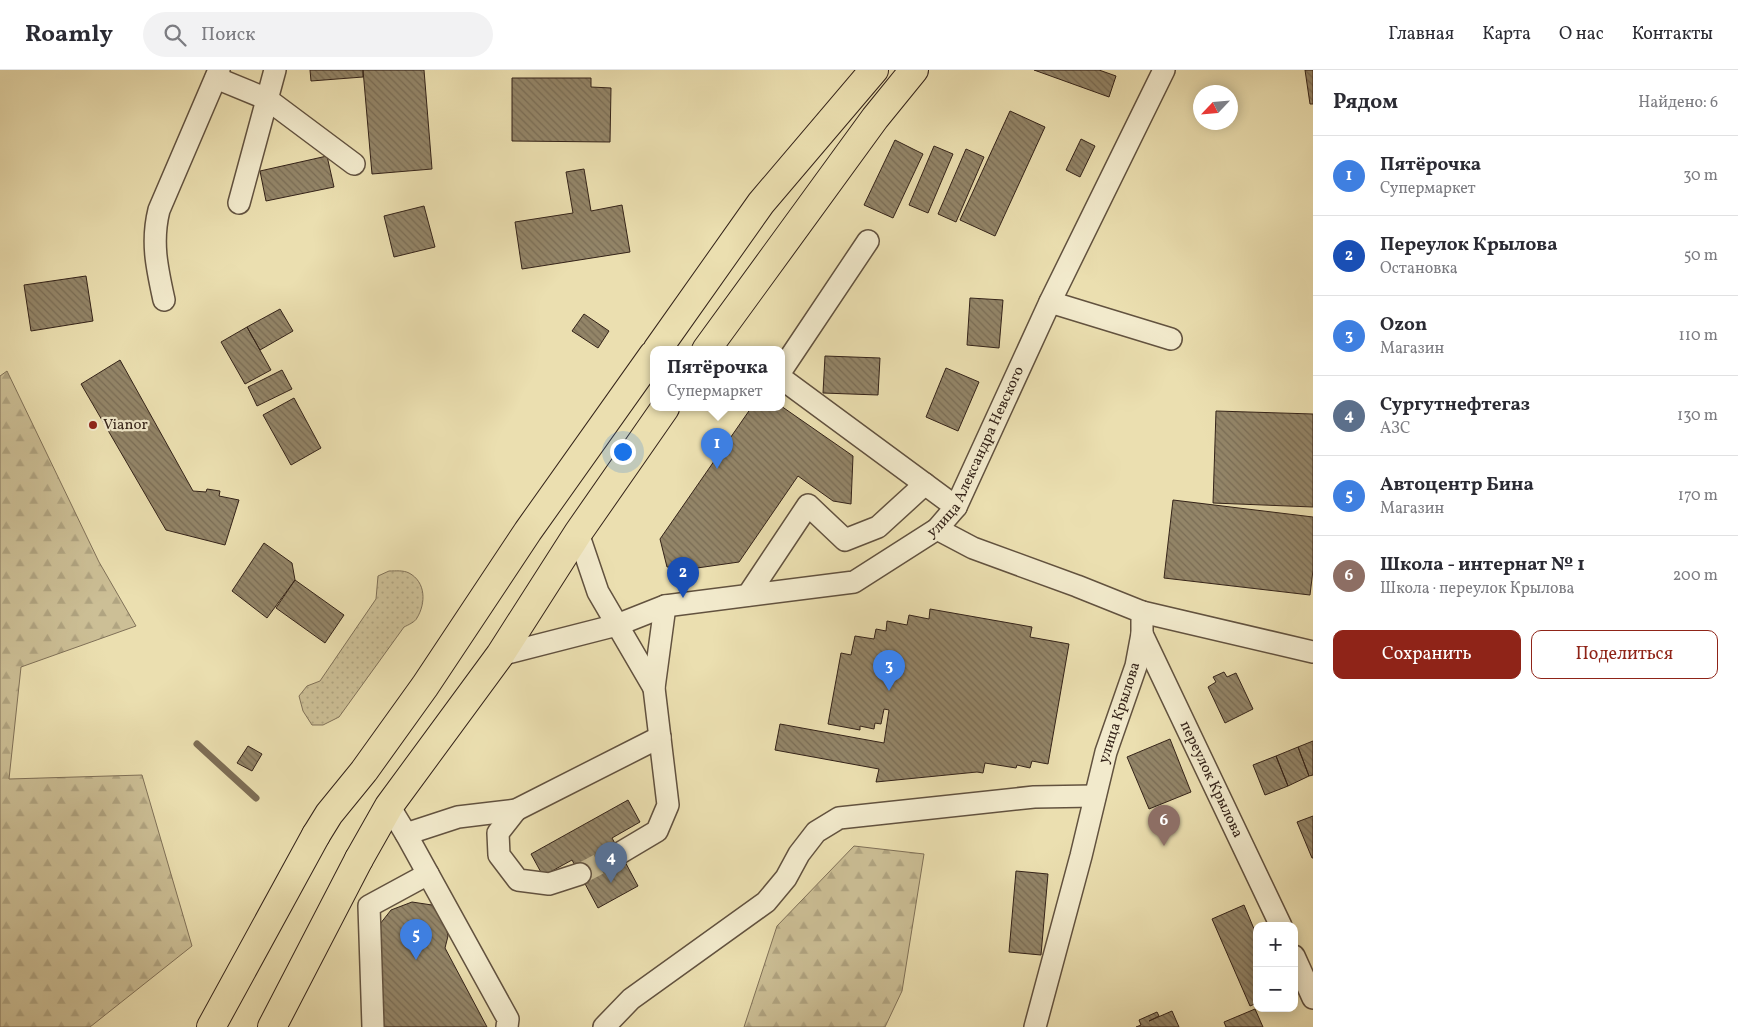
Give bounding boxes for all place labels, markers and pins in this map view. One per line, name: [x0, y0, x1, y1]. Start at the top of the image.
place label: Vianor: [103, 415, 148, 436]
marker: Vianor: [87, 419, 99, 431]
pin: 1: [701, 428, 733, 469]
pin: 2: [667, 557, 699, 598]
pin: 3: [873, 650, 905, 691]
pin: 6: [1148, 805, 1180, 846]
pin: 4: [595, 842, 627, 883]
pin: 5: [400, 919, 432, 960]

